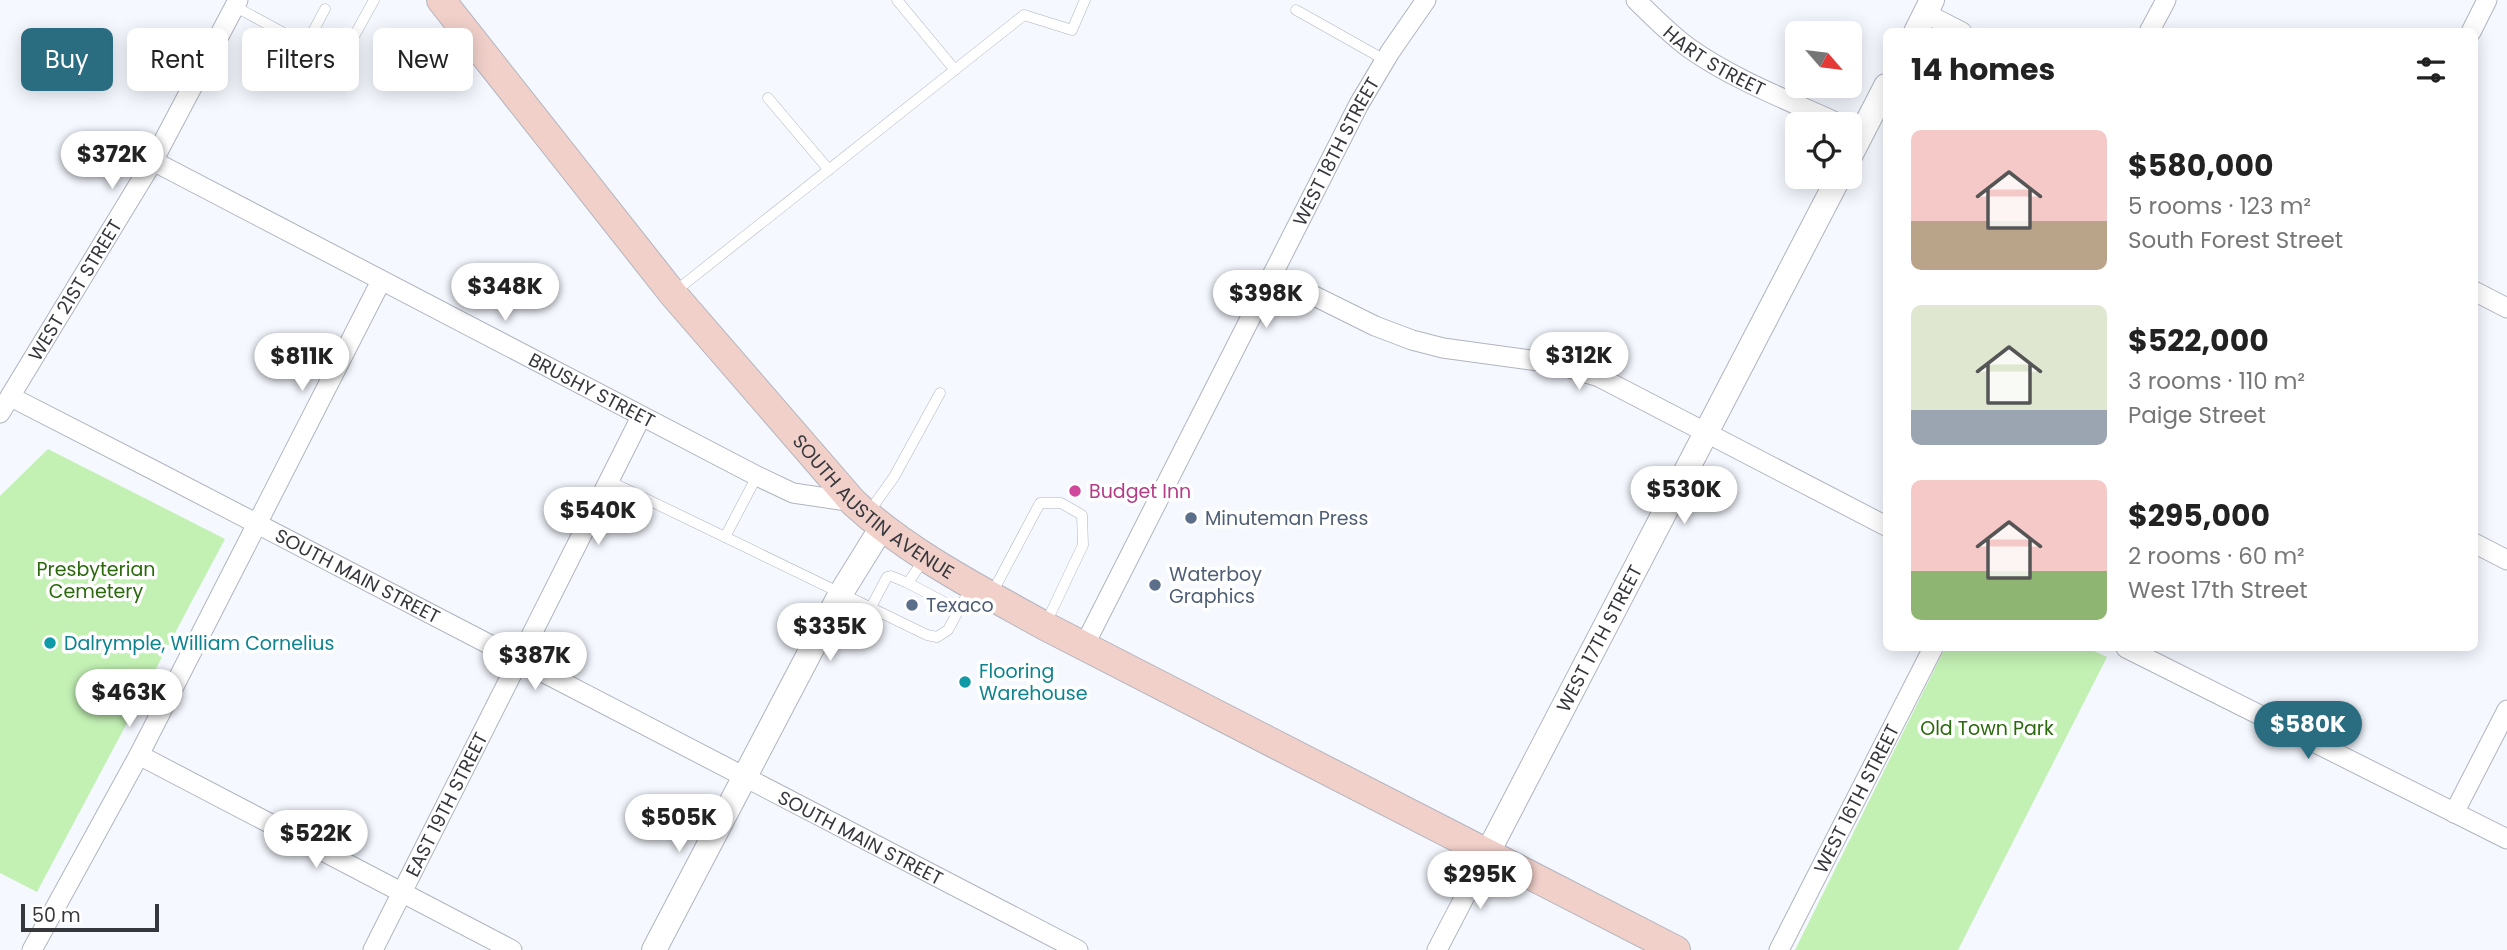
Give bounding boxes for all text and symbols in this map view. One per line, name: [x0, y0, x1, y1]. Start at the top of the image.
street label: HART STREET: [1657, 20, 1770, 103]
north arrow: [1785, 21, 1862, 98]
map controls: [1785, 21, 1862, 189]
chip: Buy: [21, 28, 113, 91]
chip: Rent: [127, 28, 228, 91]
chip: Filters: [242, 28, 359, 91]
chip: New: [373, 28, 473, 91]
text: 14 homes: [1911, 48, 2055, 91]
icon: filters: [2412, 51, 2450, 89]
street label: WEST 18TH STREET: [1286, 72, 1386, 231]
button: locate: [1785, 112, 1862, 189]
pin: $372K: [63, 132, 161, 191]
text: $372K: [77, 138, 147, 170]
text: $580,000: [2128, 144, 2274, 187]
icon: home: [1967, 158, 2051, 242]
text: 5 rooms · 123 m²: [2128, 190, 2311, 222]
street label: WEST 21ST STREET: [22, 214, 129, 366]
text: South Forest Street: [2128, 224, 2343, 256]
pin: $348K: [456, 264, 554, 323]
text: $348K: [467, 270, 543, 302]
pin: $398K: [1217, 270, 1315, 330]
text: $398K: [1229, 277, 1303, 309]
text: $522,000: [2128, 319, 2269, 362]
pin: $312K: [1530, 332, 1628, 392]
icon: home: [1967, 333, 2051, 417]
pin: $811K: [253, 334, 351, 393]
text: $312K: [1546, 339, 1612, 371]
text: $811K: [270, 340, 334, 372]
street label: BRUSHY STREET: [524, 346, 660, 435]
text: 3 rooms · 110 m²: [2128, 365, 2305, 397]
text: Paige Street: [2128, 399, 2266, 431]
street label: SOUTH AUSTIN AVENUE: [786, 428, 959, 586]
pin: $530K: [1635, 466, 1733, 526]
text: $530K: [1646, 473, 1722, 505]
place label: Budget Inn: [1089, 478, 1191, 505]
marker: Budget Inn: [1067, 483, 1083, 499]
pin: $540K: [549, 488, 647, 547]
text: $540K: [560, 494, 636, 526]
text: $295,000: [2128, 494, 2270, 537]
place label: Minuteman Press: [1205, 505, 1368, 532]
icon: home: [1967, 508, 2051, 592]
marker: Minuteman Press: [1183, 510, 1199, 526]
street label: SOUTH MAIN STREET: [270, 522, 445, 630]
text: 2 rooms · 60 m²: [2128, 540, 2305, 572]
park label: Presbyterian Cemetery: [37, 556, 155, 605]
street label: WEST 17TH STREET: [1550, 560, 1649, 717]
place label: Waterboy Graphics: [1169, 561, 1262, 610]
text: West 17th Street: [2128, 574, 2308, 606]
marker: Waterboy Graphics: [1147, 577, 1163, 593]
place label: Texaco: [926, 592, 994, 619]
marker: Texaco: [904, 597, 920, 613]
pin: $335K: [781, 604, 879, 663]
text: $335K: [793, 610, 867, 642]
place label: Dalrymple, William Cornelius: [64, 630, 334, 657]
pin: $387K: [486, 632, 584, 692]
marker: Dalrymple, William Cornelius: [42, 635, 58, 651]
text: $387K: [499, 639, 571, 671]
place label: Flooring Warehouse: [979, 658, 1087, 707]
pin: $463K: [80, 670, 178, 729]
marker: Flooring Warehouse: [957, 674, 973, 690]
text: $463K: [91, 676, 167, 708]
pin: $580K: [2259, 702, 2357, 761]
text: $580K: [2270, 708, 2346, 740]
park label: Old Town Park: [1920, 715, 2054, 742]
street label: WEST 16TH STREET: [1807, 719, 1906, 878]
street label: EAST 19TH STREET: [399, 728, 494, 881]
street label: SOUTH MAIN STREET: [773, 784, 948, 892]
pin: $505K: [630, 794, 728, 854]
text: $505K: [641, 801, 717, 833]
pin: $522K: [267, 810, 365, 870]
text: $522K: [280, 817, 352, 849]
pin: $295K: [1431, 852, 1529, 911]
text: $295K: [1443, 858, 1517, 890]
scale bar: [21, 901, 159, 933]
text: 50 m: [32, 902, 81, 929]

